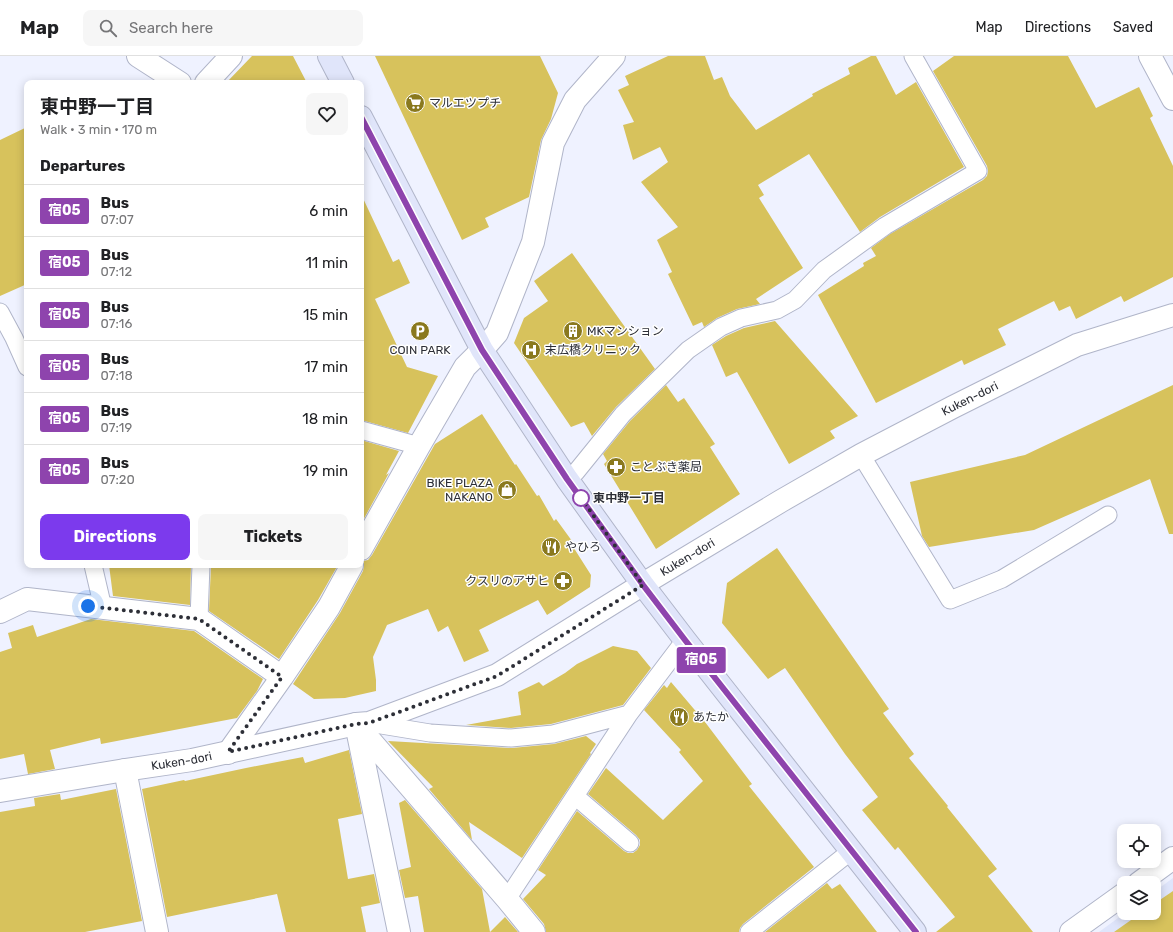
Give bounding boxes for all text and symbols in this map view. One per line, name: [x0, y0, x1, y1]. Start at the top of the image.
search box: [83, 10, 363, 46]
text: Map: [20, 16, 59, 39]
icon: search: [97, 17, 119, 39]
text: Search here: [129, 19, 213, 37]
text: Map: [976, 19, 1003, 36]
text: Directions: [1025, 19, 1091, 36]
text: Saved: [1113, 19, 1153, 36]
supermarket icon: マルエツプチ: [404, 92, 426, 114]
button: heart: [306, 93, 348, 135]
text: 東中野一丁目: [40, 95, 154, 118]
place label: マルエツプチ: [429, 96, 501, 110]
text: Walk · 3 min · 170 m: [40, 122, 157, 137]
text: Departures: [40, 157, 125, 175]
text: Bus: [101, 194, 129, 212]
text: 宿05: [48, 202, 81, 219]
text: 6 min: [309, 202, 348, 220]
text: 07:07: [101, 212, 134, 227]
text: Bus: [101, 246, 129, 264]
text: 宿05: [48, 254, 81, 271]
text: 11 min: [305, 254, 348, 272]
text: 07:12: [101, 264, 132, 279]
text: Bus: [101, 298, 129, 316]
text: 宿05: [48, 306, 81, 323]
text: 15 min: [303, 306, 348, 324]
text: 07:16: [101, 316, 132, 331]
parking icon: COIN PARK: [409, 320, 431, 342]
building icon: MKマンション: [562, 320, 584, 342]
place label: MKマンション: [587, 324, 664, 338]
hospital icon: 末広橋クリニック: [520, 339, 542, 361]
place label: COIN PARK: [389, 343, 451, 357]
place label: 末広橋クリニック: [545, 343, 641, 357]
text: Bus: [101, 350, 129, 368]
text: 宿05: [48, 358, 81, 375]
text: 17 min: [304, 358, 348, 376]
text: 07:18: [101, 368, 133, 383]
street label: Kuken-dori: [939, 379, 1000, 419]
text: Bus: [101, 402, 129, 420]
text: 宿05: [48, 410, 81, 427]
text: 18 min: [302, 410, 348, 428]
text: 07:19: [101, 420, 132, 435]
text: Bus: [101, 454, 129, 472]
pharmacy icon: ことぶき薬局: [605, 456, 627, 478]
place label: ことぶき薬局: [630, 460, 702, 474]
text: 宿05: [48, 462, 81, 479]
text: 19 min: [303, 462, 348, 480]
text: 07:20: [101, 472, 135, 487]
place label: BIKE PLAZA NAKANO: [427, 476, 493, 504]
shop icon: BIKE PLAZA NAKANO: [496, 479, 518, 501]
marker: 東中野一丁目: [572, 489, 590, 507]
place label: 東中野一丁目: [593, 491, 665, 505]
button: Directions: [40, 514, 190, 560]
button: Tickets: [198, 514, 348, 560]
street label: Kuken-dori: [657, 535, 717, 579]
restaurant icon: やひろ: [540, 536, 562, 558]
place label: やひろ: [565, 540, 601, 554]
pharmacy icon: クスリのアサヒ: [552, 570, 574, 592]
place label: クスリのアサヒ: [465, 574, 549, 588]
your location: [78, 596, 98, 616]
line badge: 宿05: [678, 647, 724, 673]
text: 宿05: [685, 651, 717, 668]
restaurant icon: あたか: [668, 706, 690, 728]
place label: あたか: [693, 710, 729, 724]
street label: Kuken-dori: [150, 749, 213, 773]
map controls: [1117, 824, 1161, 920]
button: locate: [1117, 824, 1161, 868]
button: layers: [1117, 876, 1161, 920]

